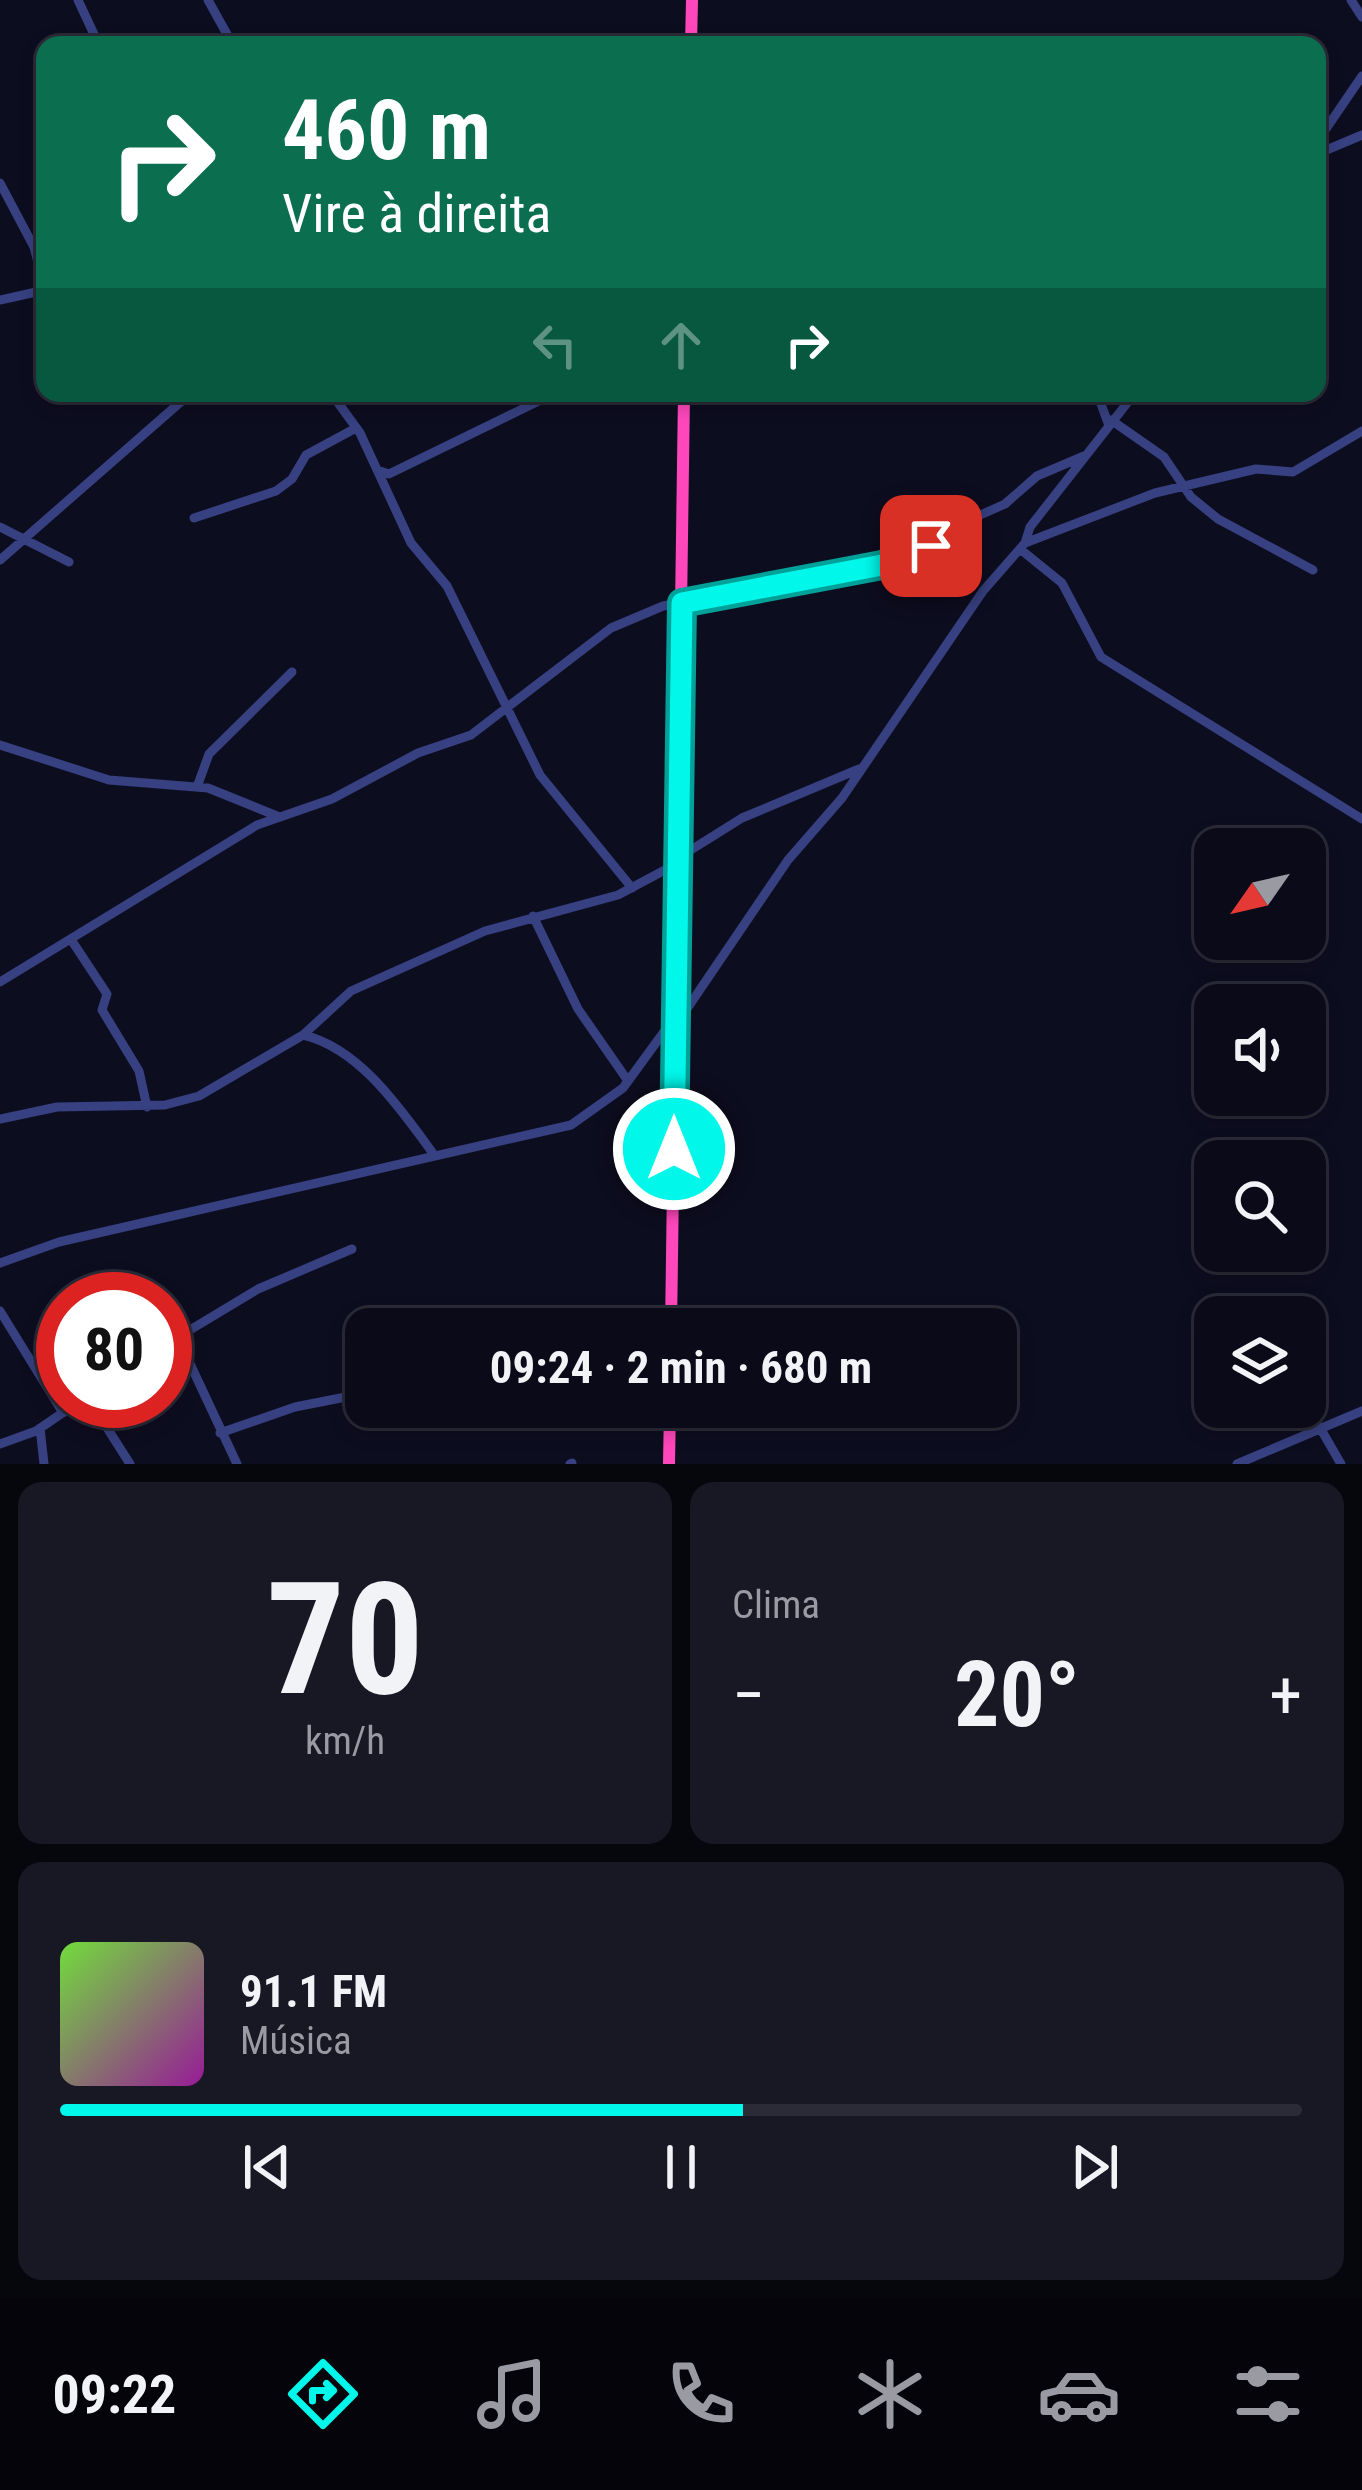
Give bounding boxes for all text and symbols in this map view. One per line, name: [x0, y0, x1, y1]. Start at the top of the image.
text: 460 m: [282, 81, 491, 180]
icon: right: [84, 84, 240, 240]
text: Vire à direita: [282, 182, 551, 245]
icon: left: [522, 312, 588, 378]
icon: ahead: [648, 312, 714, 378]
icon: right: [774, 312, 840, 378]
pin: [880, 495, 982, 597]
icon: arrive: [898, 513, 964, 579]
north arrow: [1194, 828, 1326, 960]
map controls: [1194, 828, 1326, 1428]
button: sound: [1194, 984, 1326, 1116]
position arrow: [611, 1086, 737, 1212]
button: search: [1194, 1140, 1326, 1272]
speed limit sign: 80: [36, 1272, 192, 1428]
button: layers: [1194, 1296, 1326, 1428]
text: 09:24 · 2 min · 680 m: [490, 1341, 872, 1394]
text: 70: [266, 1548, 424, 1731]
text: Clima: [732, 1582, 820, 1628]
text: 20°: [954, 1643, 1080, 1748]
text: −: [732, 1657, 765, 1734]
text: +: [1269, 1657, 1302, 1734]
text: km/h: [305, 1718, 385, 1764]
text: 91.1 FM: [240, 1965, 387, 2018]
text: Música: [240, 2018, 352, 2064]
icon: previous: [234, 2134, 300, 2200]
icon: pause: [648, 2134, 714, 2200]
icon: next: [1062, 2134, 1128, 2200]
icon: directions: [281, 2352, 365, 2436]
icon: music: [470, 2352, 554, 2436]
icon: phone: [659, 2352, 743, 2436]
icon: climate: [848, 2352, 932, 2436]
icon: car: [1037, 2352, 1121, 2436]
icon: filters: [1226, 2352, 1310, 2436]
text: 09:22: [52, 2363, 176, 2426]

